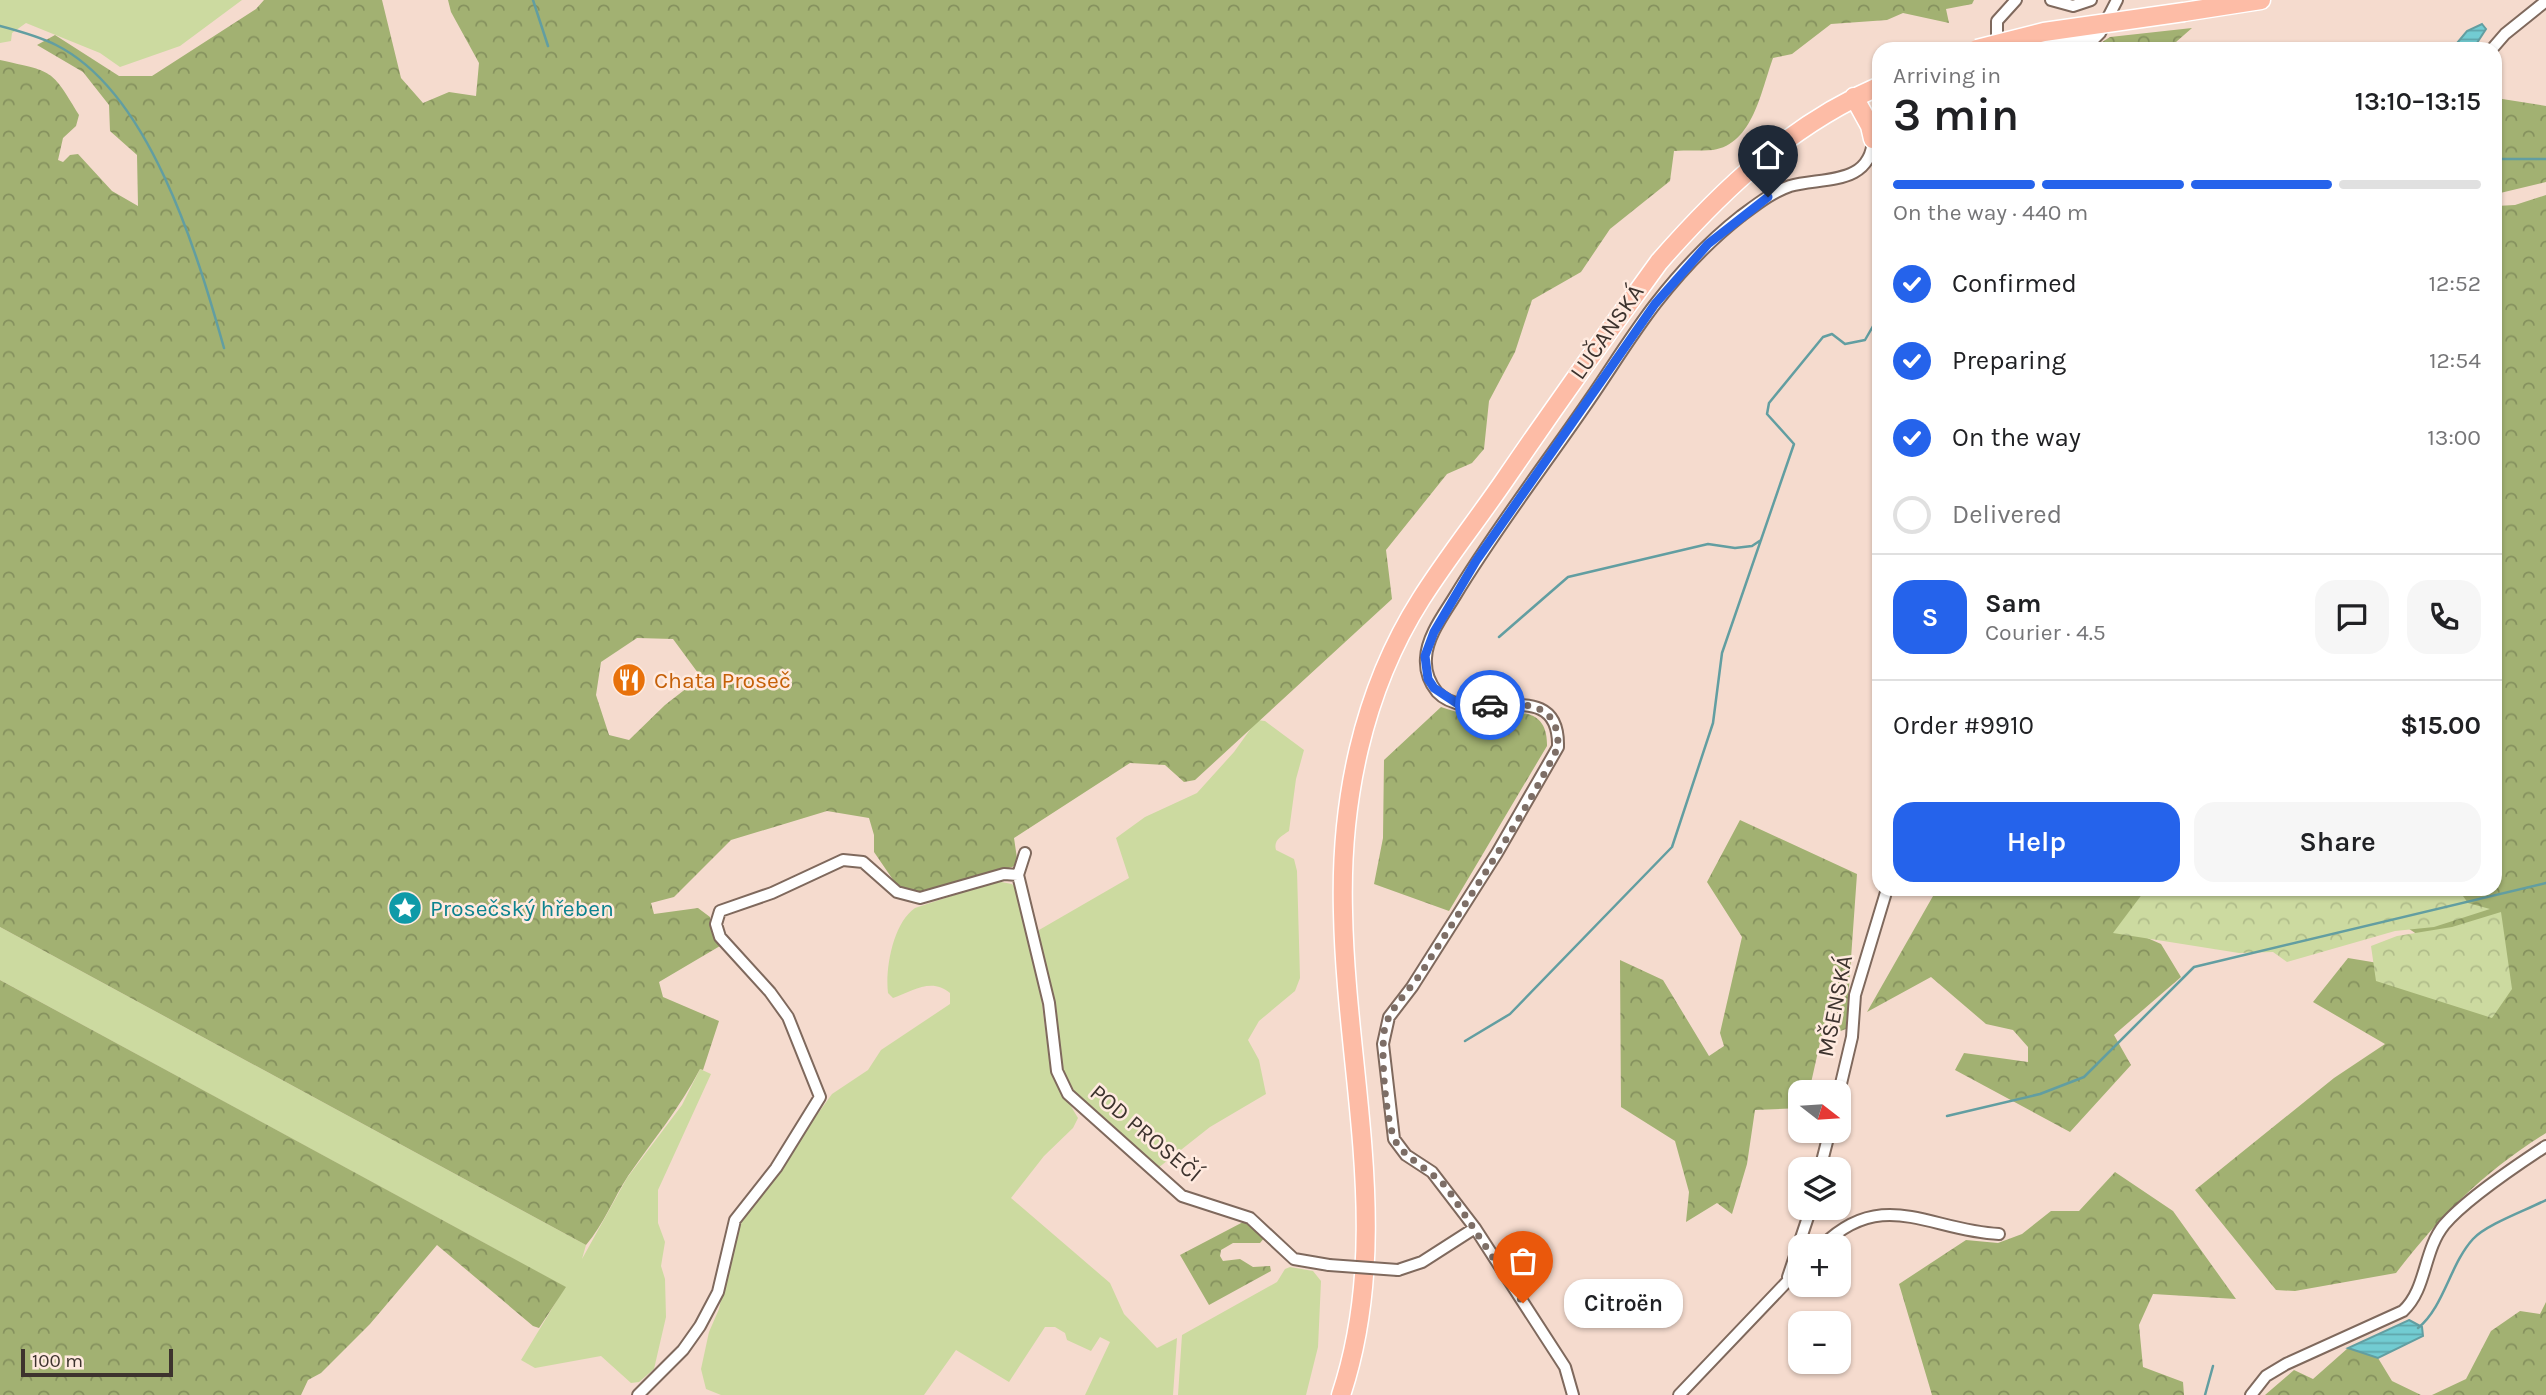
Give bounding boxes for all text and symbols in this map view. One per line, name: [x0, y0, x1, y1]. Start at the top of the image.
text: Arriving in: [1893, 62, 2001, 89]
text: 13:10–13:15: [2355, 86, 2481, 117]
text: 3 min: [1893, 88, 2019, 142]
pin: [1738, 125, 1798, 197]
icon: home: [1749, 136, 1787, 174]
text: On the way · 440 m: [1893, 199, 2088, 226]
icon: check: [1893, 265, 1931, 303]
text: Confirmed: [1952, 268, 2077, 299]
text: 12:52: [2428, 270, 2481, 297]
street label: LUČANSKÁ: [1564, 279, 1650, 385]
icon: check: [1893, 342, 1931, 380]
text: Preparing: [1952, 345, 2066, 376]
text: 12:54: [2429, 347, 2481, 374]
icon: check: [1893, 419, 1931, 457]
text: On the way: [1952, 422, 2081, 453]
text: 13:00: [2427, 424, 2481, 451]
text: Delivered: [1952, 499, 2062, 530]
button: chat: [2315, 580, 2389, 654]
button: phone: [2407, 580, 2481, 654]
text: Sam: [1985, 588, 2041, 619]
text: S: [1922, 602, 1938, 633]
text: Courier · 4.5: [1985, 619, 2106, 646]
restaurant icon: Chata Proseč: [610, 661, 648, 699]
place label: Chata Proseč: [654, 667, 791, 694]
courier: [1455, 670, 1525, 740]
icon: car: [1471, 686, 1509, 724]
text: Order #9910: [1893, 710, 2034, 741]
text: $15.00: [2400, 710, 2481, 741]
button: Help: [1893, 802, 2180, 882]
button: Share: [2194, 802, 2481, 882]
place icon: Prosečský hřeben: [386, 889, 424, 927]
place label: Prosečský hřeben: [430, 895, 614, 922]
street label: MŠENSKÁ: [1812, 953, 1858, 1059]
street label: POD PROSEČÍ: [1085, 1079, 1208, 1188]
north arrow: [1788, 1080, 1852, 1143]
map controls: [1788, 1080, 1851, 1374]
button: layers: [1788, 1157, 1851, 1220]
pin: [1493, 1231, 1553, 1303]
button: +: [1788, 1234, 1851, 1297]
icon: bag: [1504, 1242, 1542, 1280]
callout: Citroën: [1565, 1278, 1684, 1328]
text: Citroën: [1584, 1290, 1663, 1317]
button: −: [1788, 1311, 1851, 1374]
scale bar: [21, 1346, 173, 1378]
text: 100 m: [32, 1350, 83, 1372]

